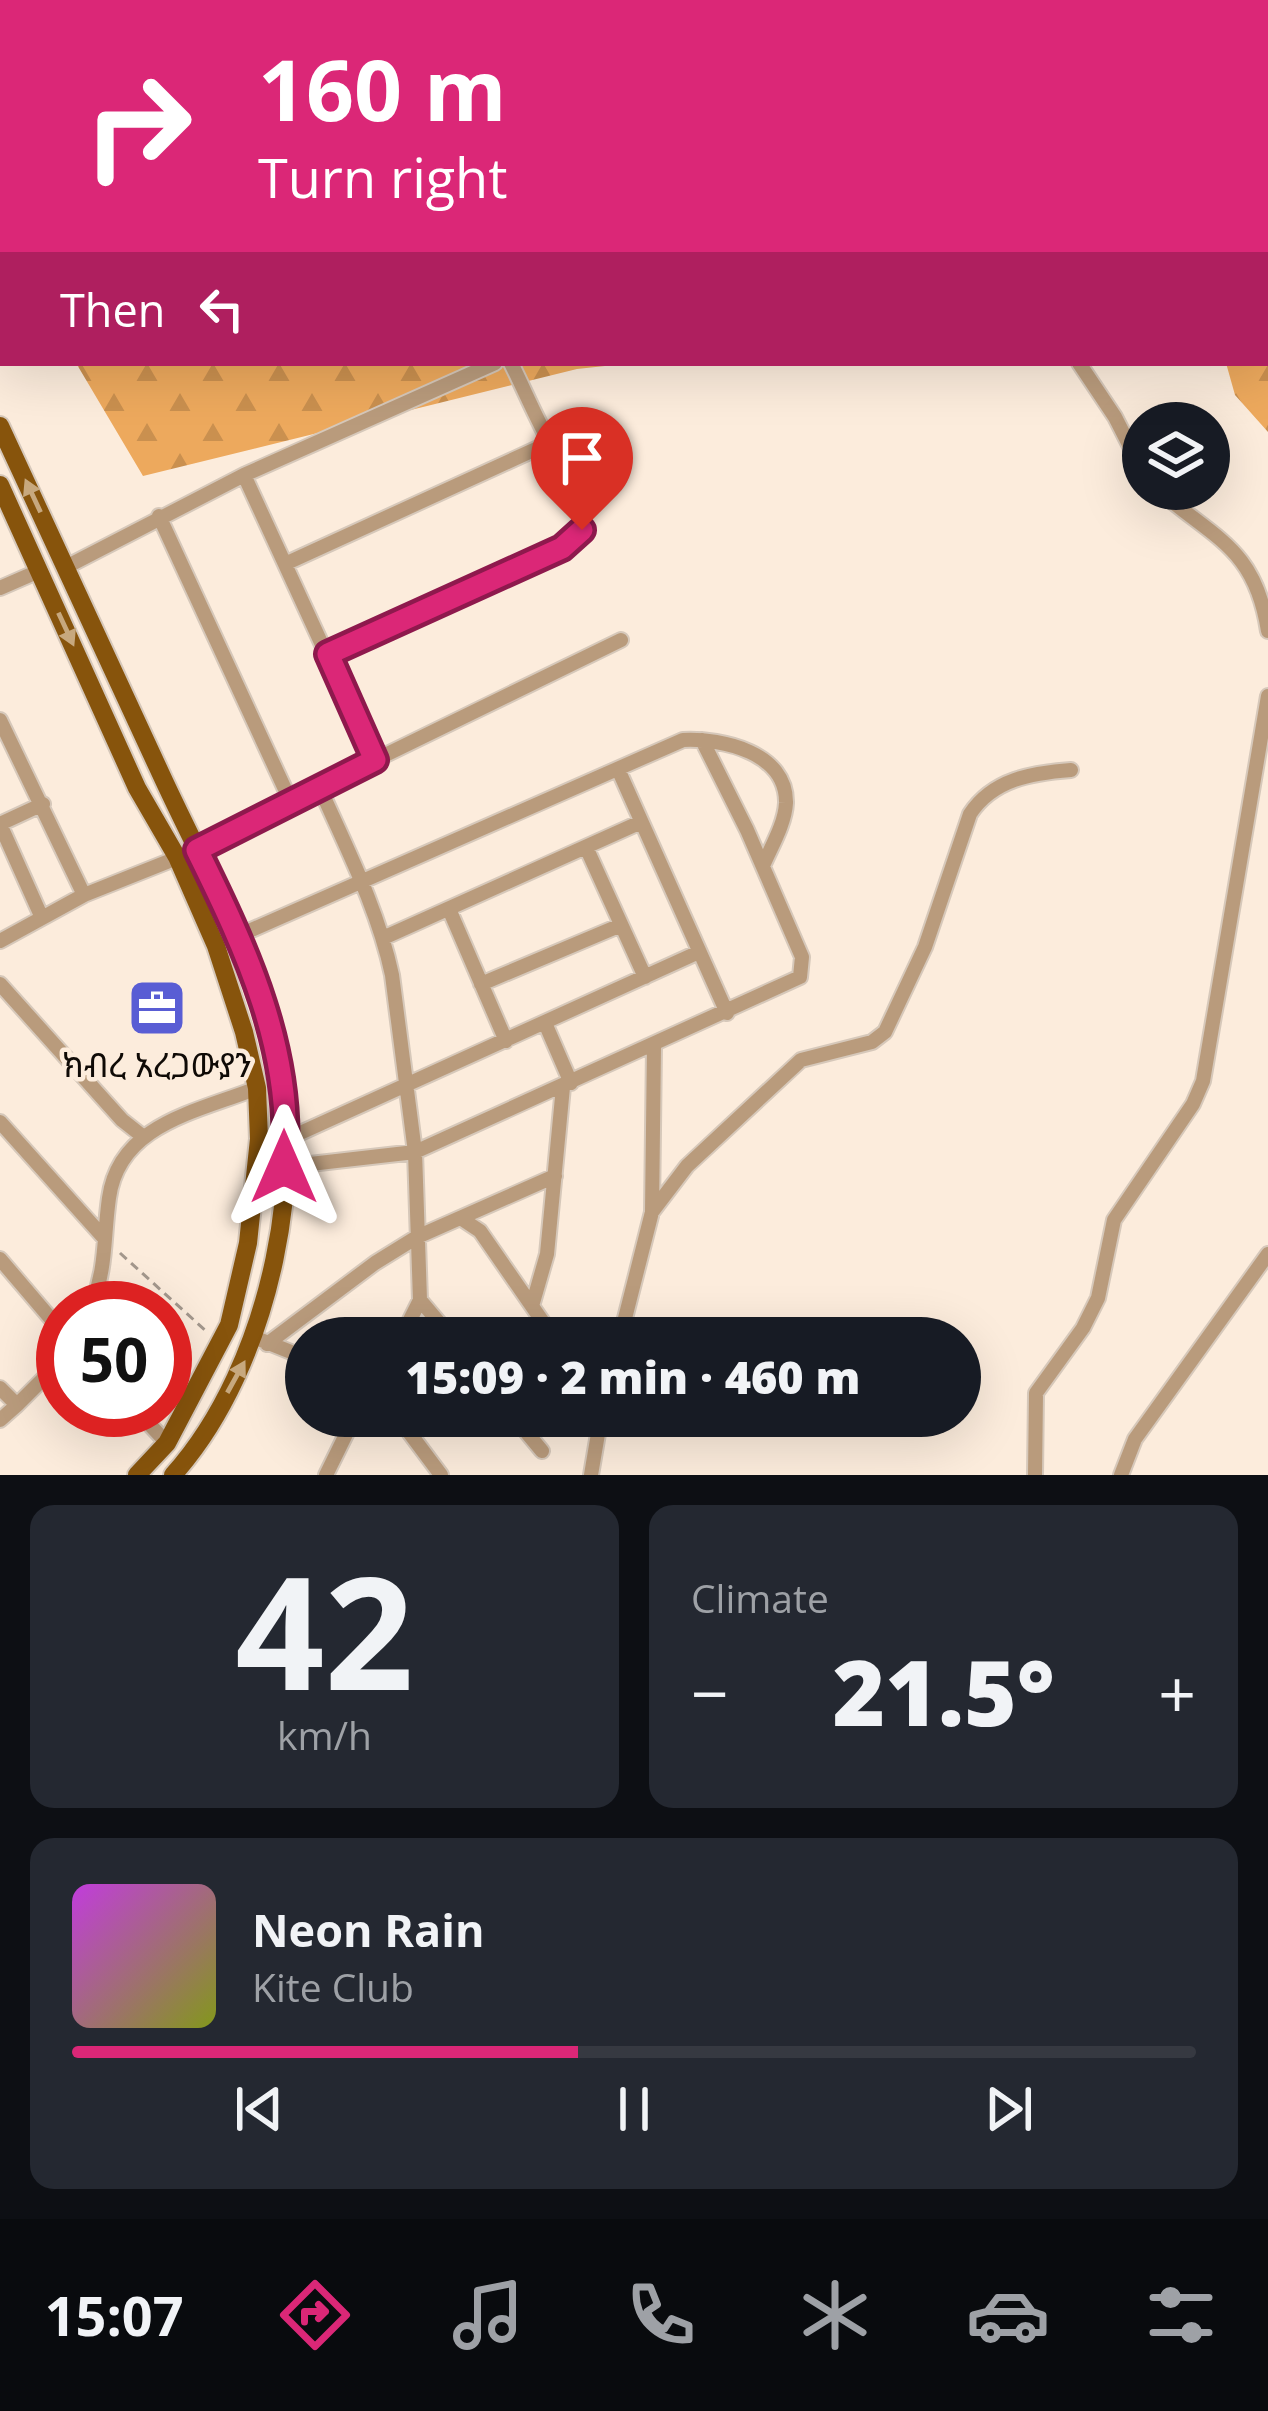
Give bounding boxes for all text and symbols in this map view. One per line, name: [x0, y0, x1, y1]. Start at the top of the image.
text: 160 m: [258, 31, 506, 146]
icon: right: [60, 48, 216, 204]
text: Turn right: [258, 140, 507, 214]
icon: left: [189, 276, 255, 342]
text: Then: [60, 279, 165, 340]
map controls: [1122, 402, 1230, 510]
button: layers: [1122, 402, 1230, 510]
pin: [531, 407, 633, 530]
icon: arrive: [549, 425, 615, 491]
one-way arrow: [23, 478, 43, 513]
one-way arrow: [57, 612, 77, 647]
office icon: ክብረ አረጋውያን: [126, 977, 188, 1039]
place label: ክብረ አረጋውያን: [63, 1042, 251, 1087]
position arrow: [221, 1104, 347, 1230]
speed limit sign: 50: [36, 1281, 192, 1437]
text: 15:09 · 2 min · 460 m: [406, 1346, 860, 1407]
one-way arrow: [225, 1359, 246, 1394]
text: 42: [235, 1523, 414, 1736]
text: Climate: [691, 1571, 829, 1624]
text: 21.5°: [832, 1630, 1055, 1752]
text: −: [691, 1647, 729, 1737]
text: +: [1158, 1647, 1196, 1737]
text: km/h: [277, 1708, 372, 1761]
text: Neon Rain: [252, 1899, 485, 1960]
text: Kite Club: [252, 1960, 414, 2013]
icon: previous: [226, 2076, 292, 2142]
icon: pause: [601, 2076, 667, 2142]
icon: next: [976, 2076, 1042, 2142]
icon: directions: [273, 2273, 357, 2357]
icon: music: [446, 2273, 530, 2357]
icon: phone: [619, 2273, 703, 2357]
icon: climate: [793, 2273, 877, 2357]
icon: car: [966, 2273, 1050, 2357]
icon: filters: [1139, 2273, 1223, 2357]
text: 15:07: [45, 2278, 184, 2352]

